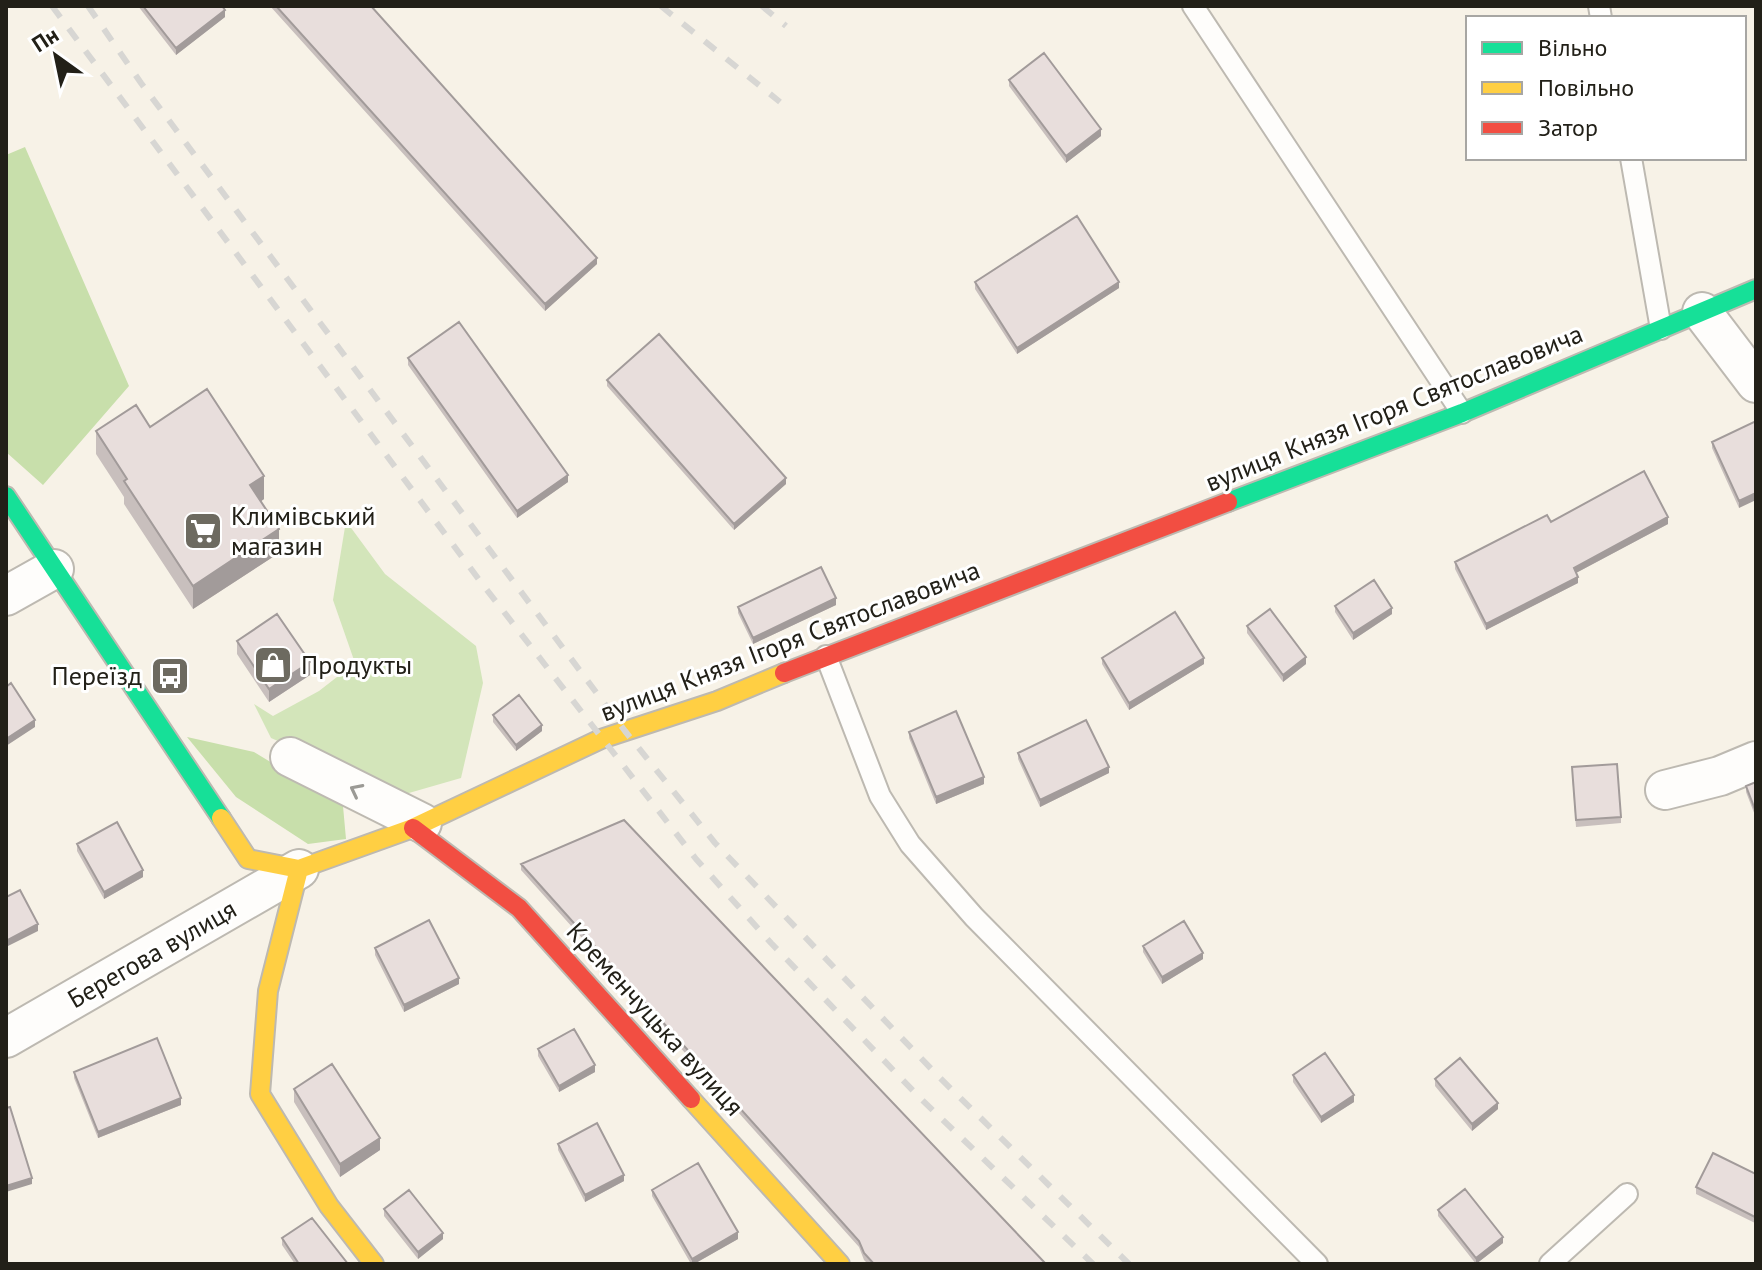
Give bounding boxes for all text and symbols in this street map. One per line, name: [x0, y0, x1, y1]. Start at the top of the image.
north arrow: [16, 16, 96, 96]
legend: [1466, 16, 1746, 160]
text: Пн: [27, 20, 64, 58]
text: Вільно: [1538, 32, 1607, 63]
text: Повільно: [1538, 72, 1634, 103]
text: Затор: [1538, 112, 1598, 143]
street label: вулиця Князя Ігоря Святославовича: [1200, 317, 1587, 499]
place label: Климівський магазин: [231, 499, 375, 562]
supermarket icon: Климівський магазин: [182, 510, 224, 552]
street label: вулиця Князя Ігоря Святославовича: [595, 553, 984, 728]
shop icon: Продукты: [252, 644, 294, 686]
place label: Продукты: [301, 648, 412, 681]
bus stop icon: Переїзд: [149, 655, 191, 697]
place label: Переїзд: [52, 659, 142, 692]
one-way arrow: [349, 784, 364, 800]
street label: Берегова вулиця: [62, 892, 242, 1015]
street label: Кременчуцька вулиця: [560, 915, 751, 1122]

